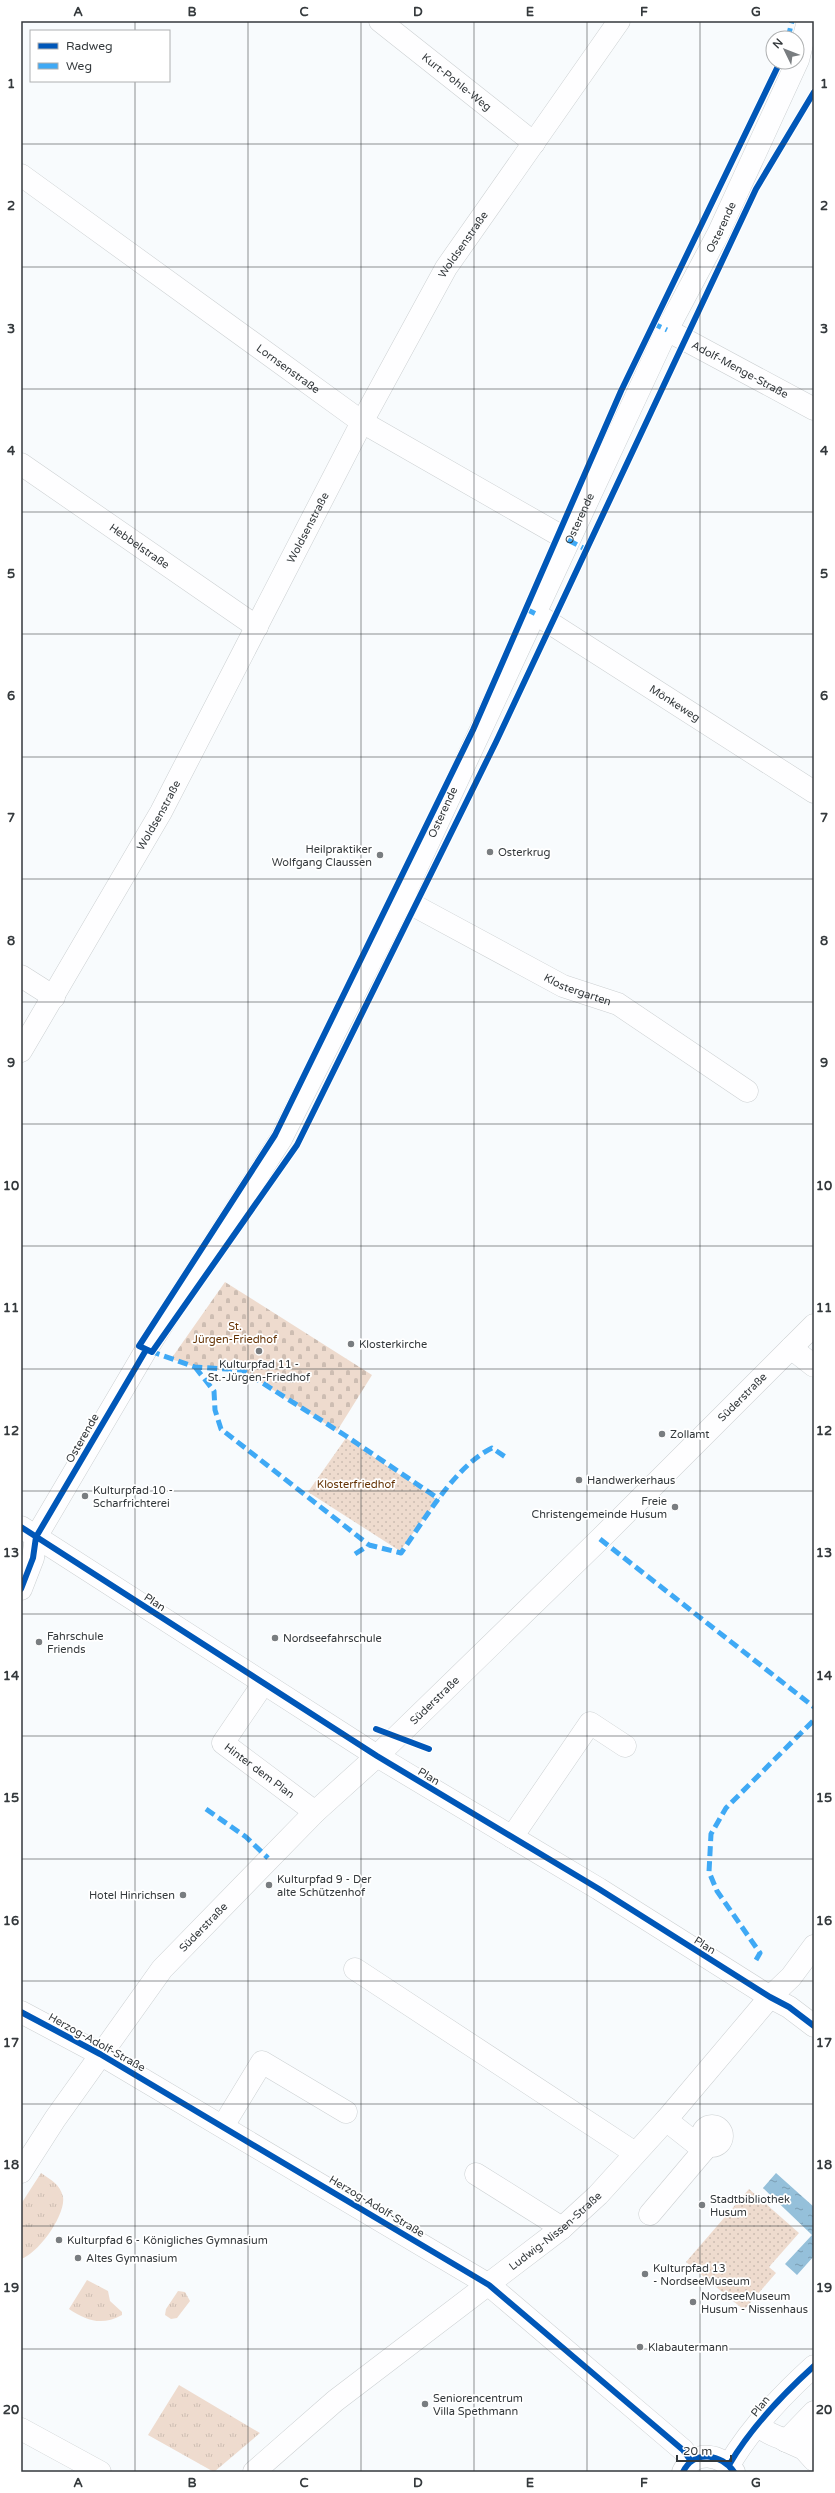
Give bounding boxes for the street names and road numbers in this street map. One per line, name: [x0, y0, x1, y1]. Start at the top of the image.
street label: Kurt-Pohle-Weg: [419, 51, 494, 114]
street label: Osterende: [703, 200, 739, 255]
street label: Woldsenstraße: [436, 209, 491, 280]
street label: Adolf-Menge-Straße: [689, 338, 790, 401]
street label: Lornsenstraße: [254, 342, 322, 396]
street label: Woldsenstraße: [284, 490, 332, 565]
street label: Osterende: [562, 491, 597, 546]
street label: Hebbelstraße: [107, 521, 172, 572]
street label: Mönkeweg: [647, 682, 703, 724]
street label: Woldsenstraße: [134, 778, 183, 853]
street label: Osterende: [425, 785, 460, 840]
street label: Klostergarten: [542, 971, 613, 1008]
street label: Süderstraße: [715, 1370, 769, 1424]
street label: Osterende: [63, 1411, 102, 1465]
street label: Plan: [142, 1591, 168, 1614]
street label: Süderstraße: [407, 1674, 462, 1727]
street label: Hinter dem Plan: [222, 1740, 297, 1801]
street label: Plan: [416, 1765, 442, 1788]
street label: Süderstraße: [177, 1900, 230, 1955]
street label: Plan: [692, 1934, 718, 1957]
street label: Herzog-Adolf-Straße: [46, 2010, 147, 2074]
street label: Herzog-Adolf-Straße: [327, 2173, 427, 2240]
street label: Ludwig-Nissen-Straße: [506, 2189, 604, 2273]
street label: Plan: [748, 2393, 773, 2419]

